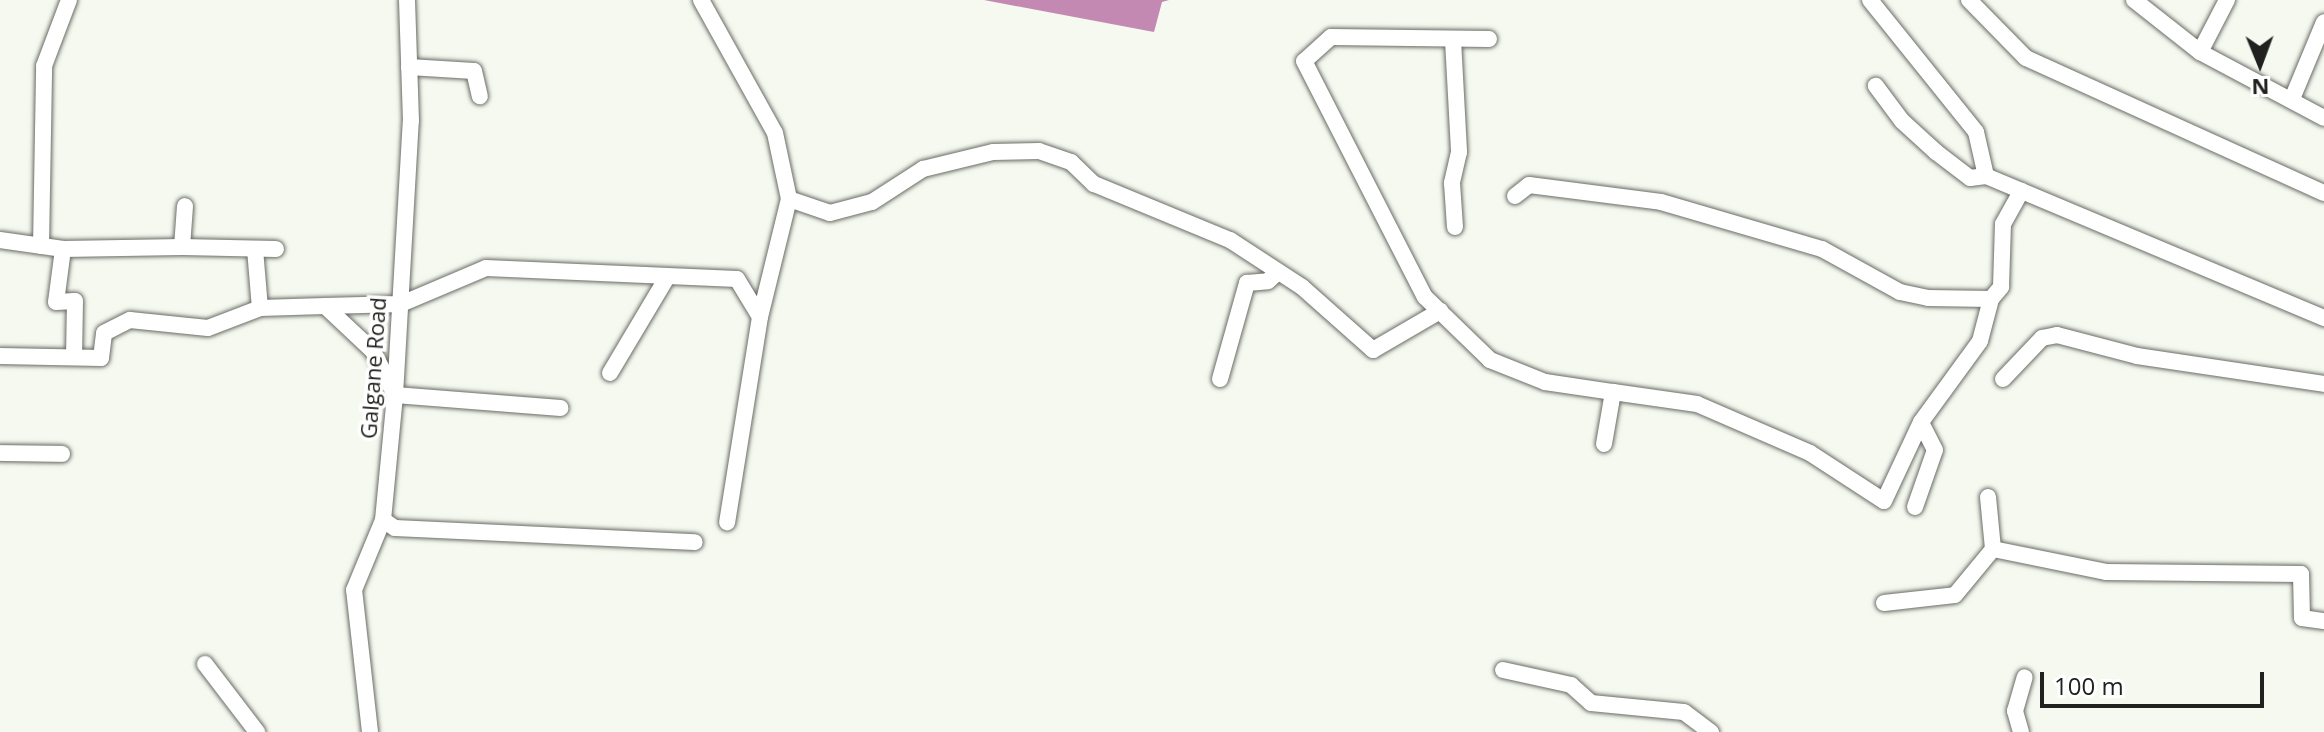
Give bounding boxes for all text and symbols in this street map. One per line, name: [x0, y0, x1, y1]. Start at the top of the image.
north arrow: [2220, 24, 2300, 104]
text: N: [2251, 73, 2270, 103]
street label: Galgane Road: [355, 296, 391, 440]
scale bar: [2044, 656, 2268, 706]
text: 100 m: [2054, 669, 2124, 702]

